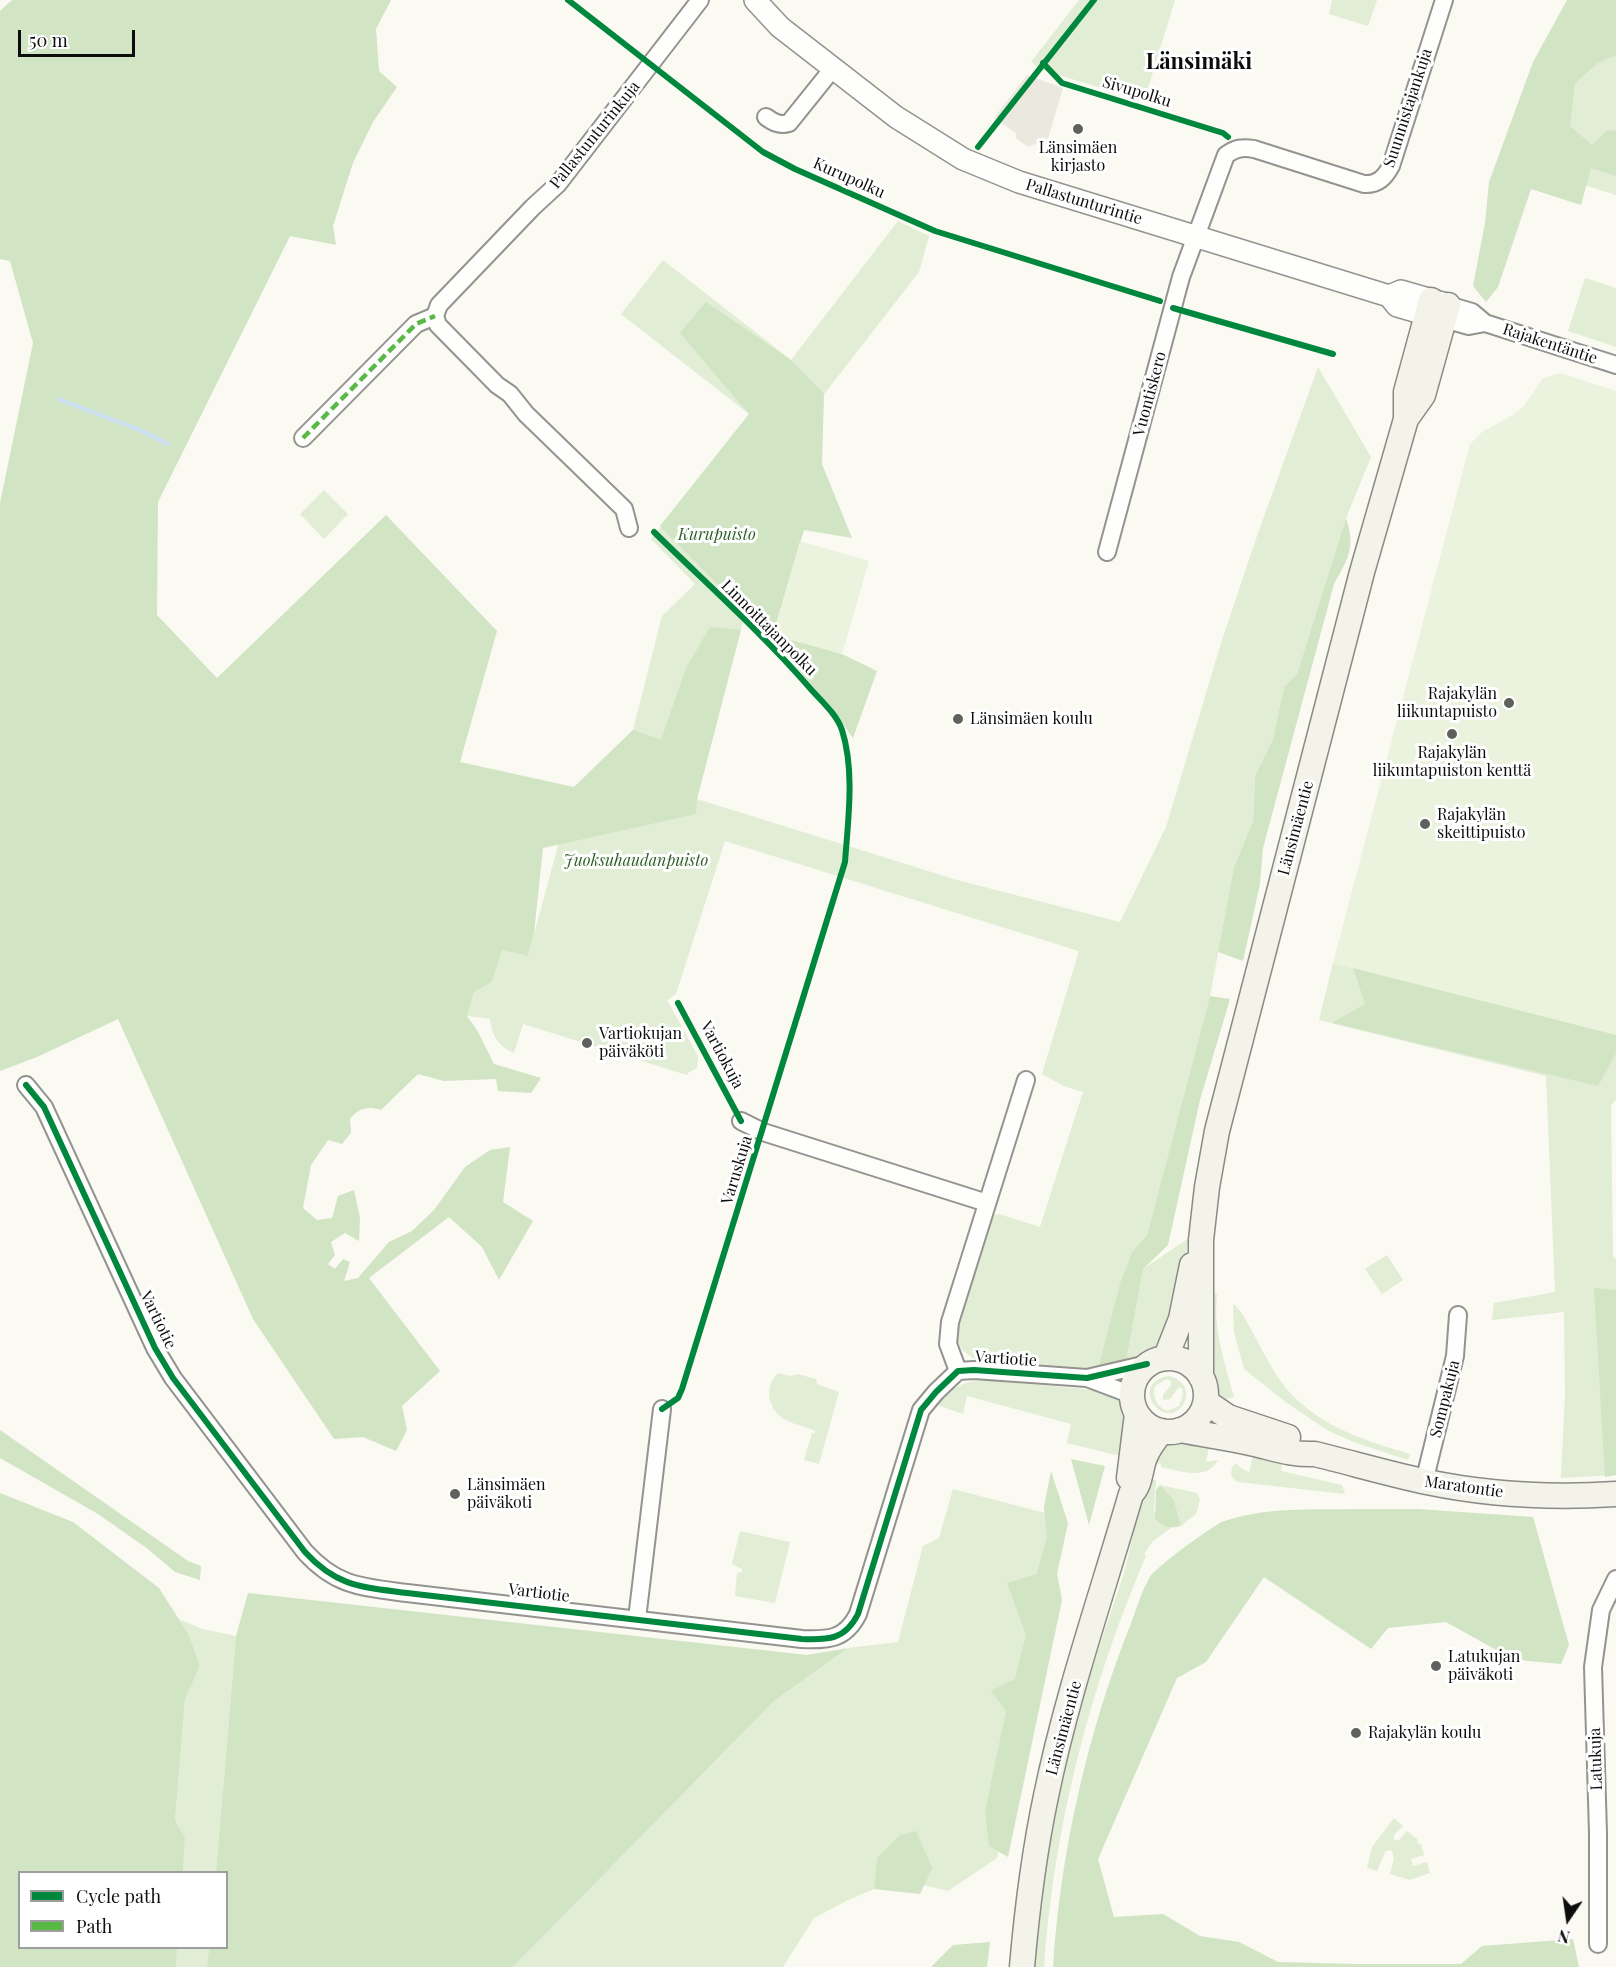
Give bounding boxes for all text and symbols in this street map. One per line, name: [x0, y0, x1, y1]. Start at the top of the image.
scale bar: [21, 18, 138, 56]
text: 50 m: [29, 28, 68, 52]
street label: Suunnistajankuja: [1380, 46, 1436, 170]
district label: Länsimäki: [1146, 49, 1252, 75]
street label: Sivupolku: [1100, 72, 1174, 112]
street label: Pallastunturinkuja: [546, 77, 644, 193]
marker: Länsimäen kirjasto: [1071, 122, 1085, 136]
place label: Länsimäen kirjasto: [1039, 138, 1117, 176]
street label: Kurupolku: [810, 154, 888, 202]
street label: Pallastunturintie: [1023, 175, 1145, 229]
street label: Rajakentäntie: [1500, 320, 1600, 368]
street label: Vuontiskero: [1129, 350, 1171, 438]
park label: Kurupuisto: [678, 525, 756, 545]
street label: Linnoittajanpolku: [717, 576, 821, 680]
place label: Rajakylän liikuntapuisto: [1397, 684, 1497, 722]
marker: Rajakylän liikuntapuisto: [1502, 696, 1516, 710]
place label: Länsimäen koulu: [970, 709, 1093, 729]
marker: Länsimäen koulu: [951, 712, 965, 726]
marker: Rajakylän liikuntapuiston kenttä: [1445, 727, 1459, 741]
place label: Rajakylän liikuntapuiston kenttä: [1373, 743, 1531, 781]
street label: Länsimäentie: [1274, 779, 1318, 877]
place label: Rajakylän skeittipuisto: [1437, 805, 1526, 843]
marker: Rajakylän skeittipuisto: [1418, 817, 1432, 831]
park label: Juoksuhaudanpuisto: [564, 851, 708, 871]
street label: Vartiokuja: [696, 1018, 748, 1092]
place label: Vartiokujan päiväköti: [599, 1024, 682, 1062]
marker: Vartiokujan päiväköti: [580, 1036, 594, 1050]
street label: Varuskuja: [717, 1133, 757, 1207]
street label: Vartiotie: [136, 1288, 180, 1352]
street label: Vartiotie: [975, 1347, 1037, 1371]
street label: Sompakuja: [1426, 1358, 1464, 1440]
street label: Maratontie: [1423, 1472, 1505, 1502]
place label: Länsimäen päiväkoti: [467, 1475, 546, 1513]
marker: Länsimäen päiväkoti: [448, 1487, 462, 1501]
street label: Vartiotie: [507, 1580, 571, 1606]
place label: Latukujan päiväkoti: [1448, 1647, 1520, 1685]
marker: Latukujan päiväkoti: [1429, 1659, 1443, 1673]
street label: Länsimäentie: [1042, 1679, 1086, 1777]
place label: Rajakylän koulu: [1368, 1723, 1481, 1743]
marker: Rajakylän koulu: [1349, 1726, 1363, 1740]
street label: Latukuja: [1585, 1727, 1607, 1791]
legend: [18, 1871, 228, 1949]
text: Cycle path: [76, 1884, 161, 1908]
north arrow: [1538, 1889, 1598, 1949]
text: Path: [76, 1914, 112, 1938]
text: N: [1556, 1925, 1572, 1949]

